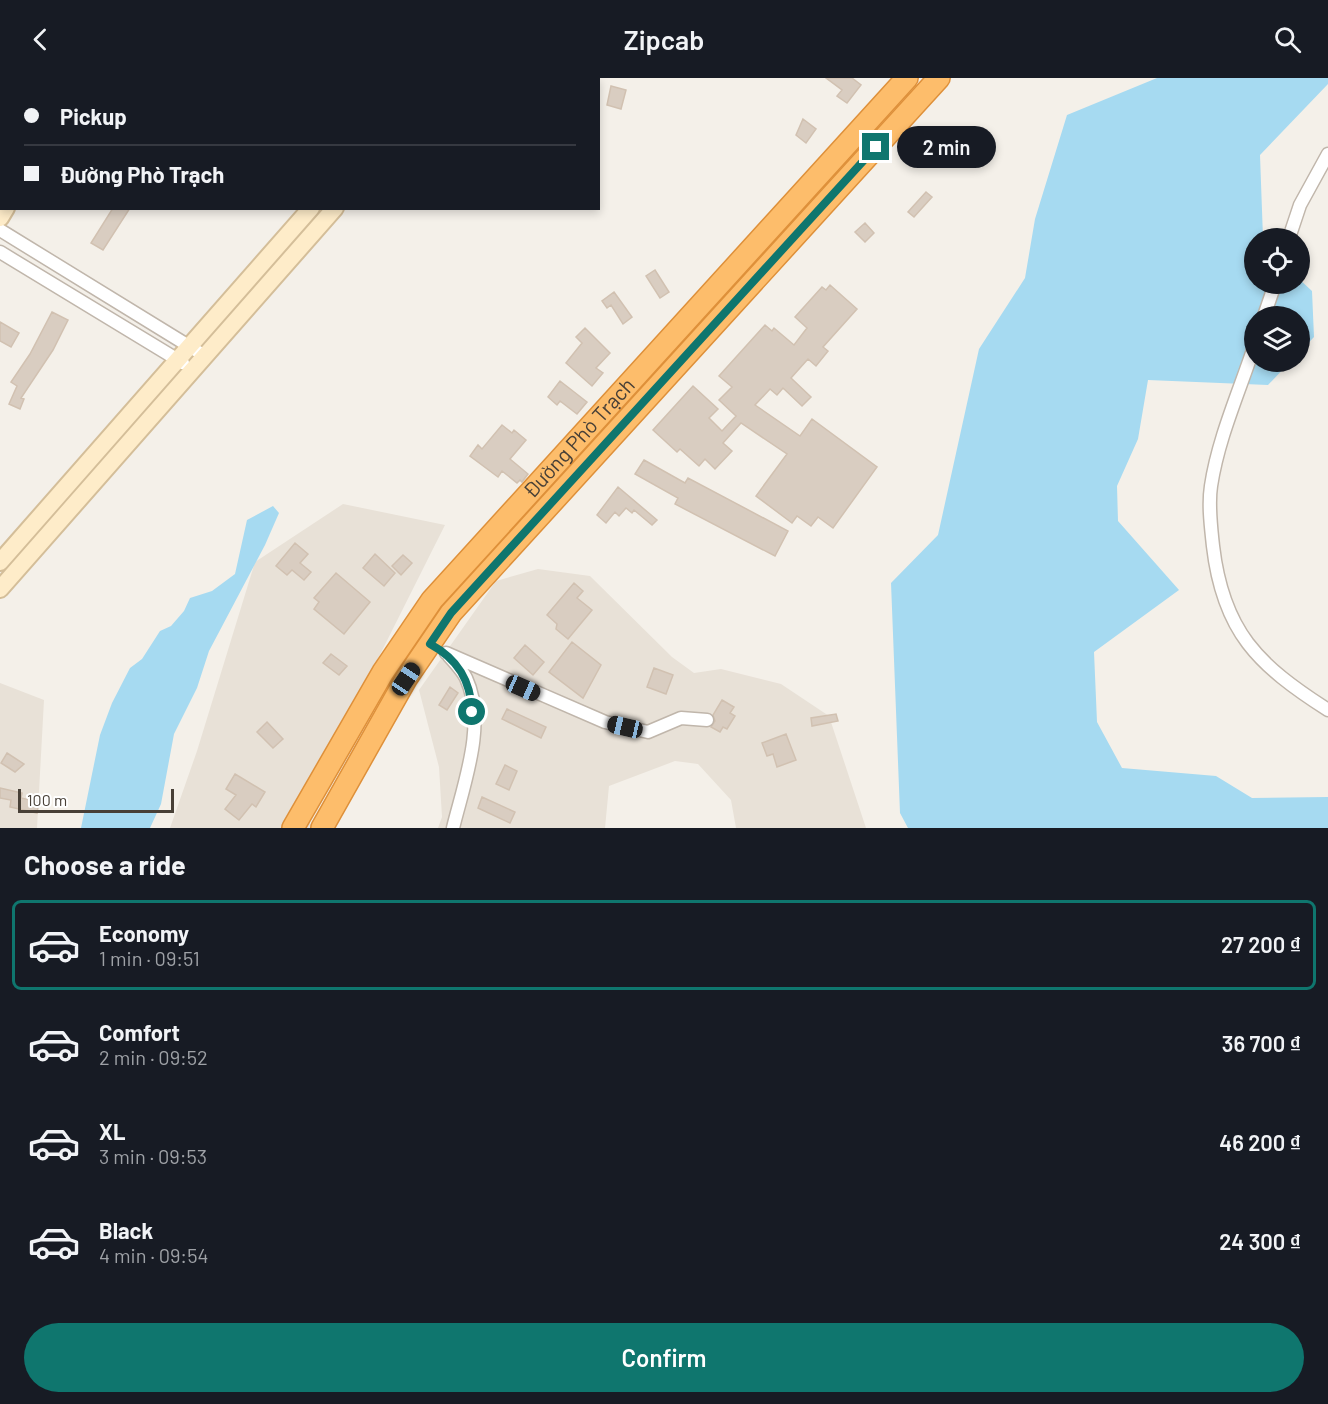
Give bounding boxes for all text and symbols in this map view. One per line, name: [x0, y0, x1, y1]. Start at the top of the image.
icon: back: [24, 23, 57, 56]
text: Zipcab: [624, 23, 704, 55]
icon: search: [1271, 23, 1304, 56]
text: Pickup: [60, 103, 127, 129]
callout: 2 min: [897, 126, 996, 168]
route end: [862, 133, 889, 160]
text: 2 min: [923, 135, 970, 159]
text: Đường Phò Trạch: [60, 161, 224, 187]
map controls: [1244, 228, 1310, 372]
button: locate: [1244, 228, 1310, 294]
button: layers: [1244, 306, 1310, 372]
street label: Đường Phò Trạch: [517, 372, 639, 502]
car: [388, 659, 424, 699]
car: [503, 672, 543, 704]
route start: [458, 698, 485, 725]
car: [605, 714, 645, 740]
scale bar: [18, 786, 174, 814]
text: 100 m: [27, 790, 67, 809]
text: Choose a ride: [24, 848, 186, 880]
icon: car: [27, 918, 81, 972]
text: Economy: [99, 920, 189, 946]
text: 27 200 ₫: [1221, 931, 1301, 957]
text: 1 min · 09:51: [99, 946, 200, 970]
icon: car: [27, 1017, 81, 1071]
text: Comfort: [99, 1019, 180, 1045]
text: 36 700 ₫: [1222, 1030, 1301, 1056]
text: 2 min · 09:52: [99, 1045, 208, 1069]
icon: car: [27, 1116, 81, 1170]
text: XL: [99, 1118, 125, 1144]
text: 46 200 ₫: [1219, 1129, 1301, 1155]
text: 3 min · 09:53: [99, 1144, 207, 1168]
icon: car: [27, 1215, 81, 1269]
text: Black: [99, 1217, 153, 1243]
text: 24 300 ₫: [1219, 1228, 1301, 1254]
text: 4 min · 09:54: [99, 1243, 208, 1267]
button: Confirm: [24, 1323, 1304, 1392]

